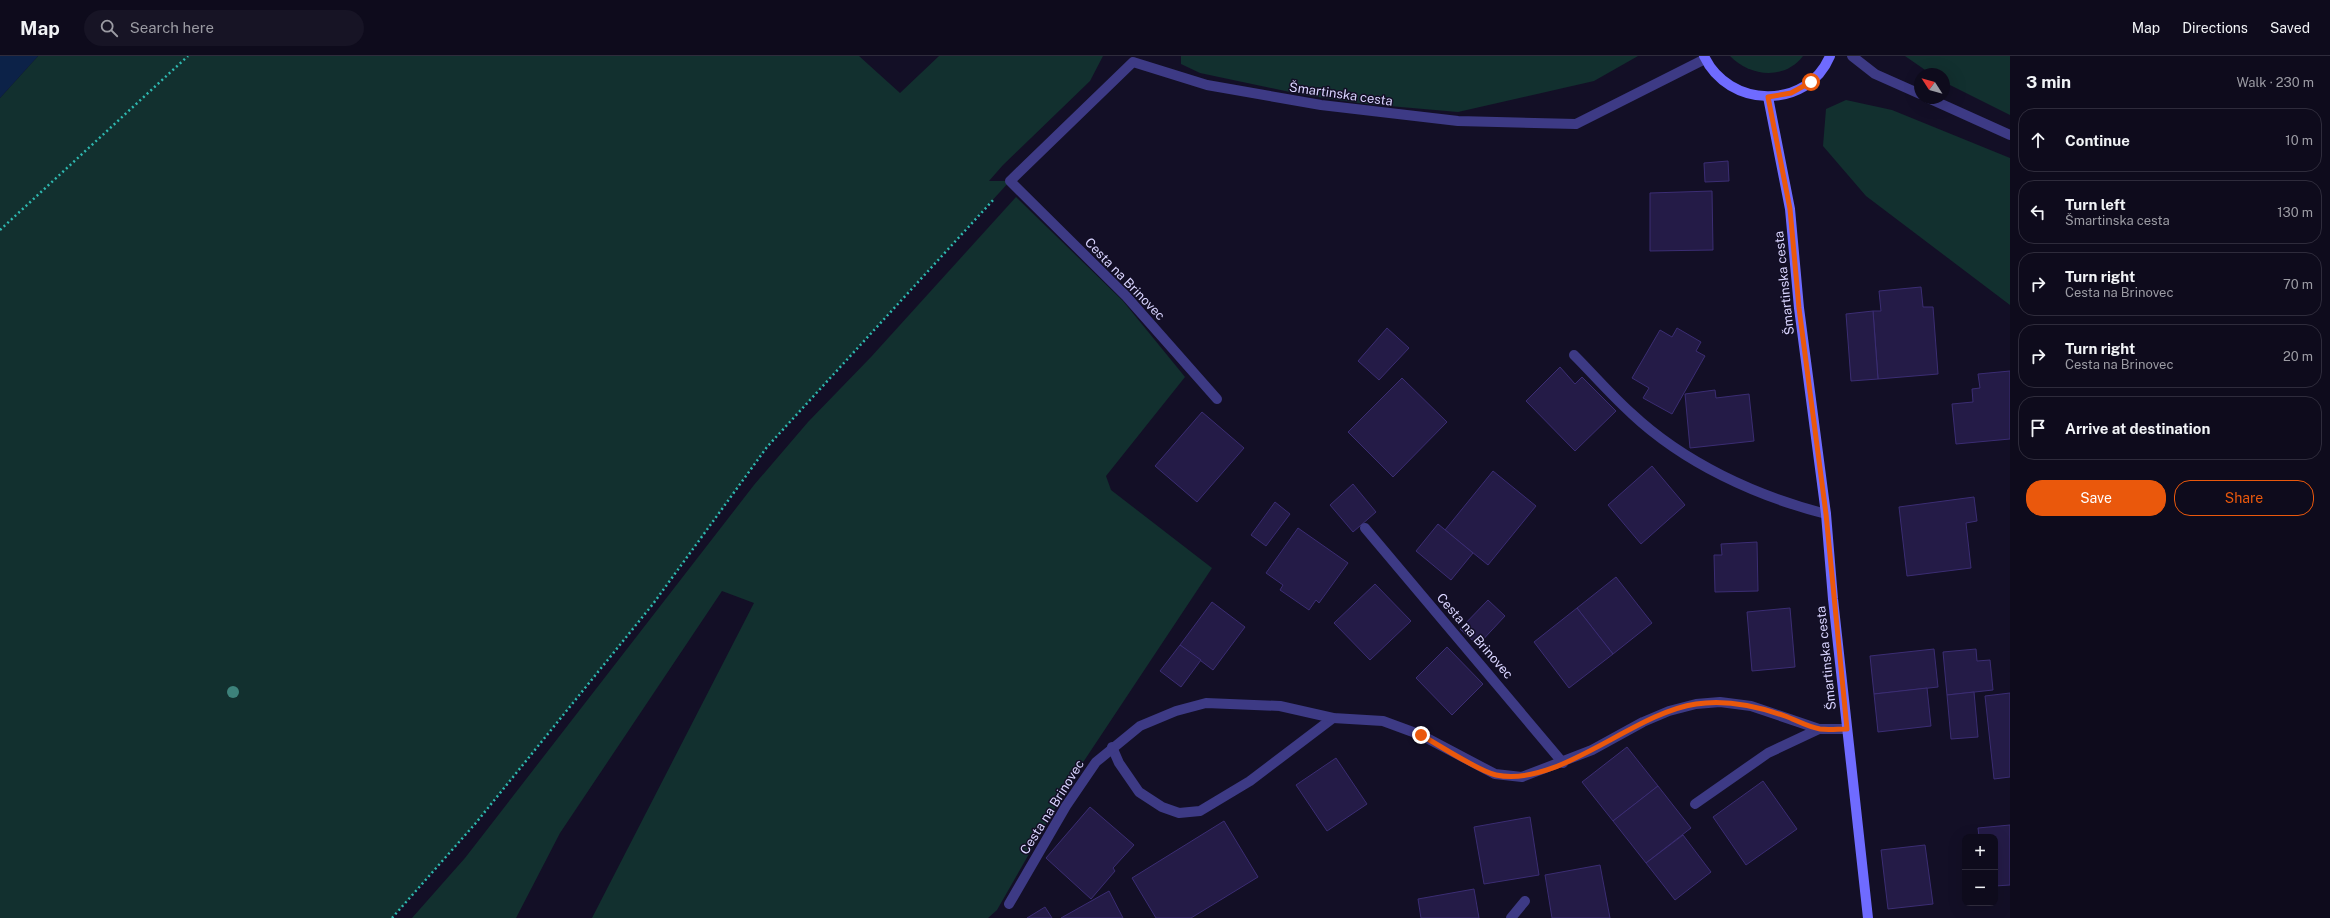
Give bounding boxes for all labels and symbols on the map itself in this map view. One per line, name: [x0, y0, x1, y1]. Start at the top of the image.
north arrow: [1914, 68, 1950, 104]
route start: [1802, 73, 1820, 91]
street label: Šmartinska cesta: [1288, 79, 1394, 109]
street label: Šmartinska cesta: [1771, 230, 1797, 336]
street label: Cesta na Brinovec: [1082, 235, 1168, 323]
street label: Cesta na Brinovec: [1434, 590, 1516, 682]
street label: Šmartinska cesta: [1813, 605, 1839, 711]
route end: [1412, 726, 1430, 744]
street label: Cesta na Brinovec: [1017, 757, 1087, 857]

